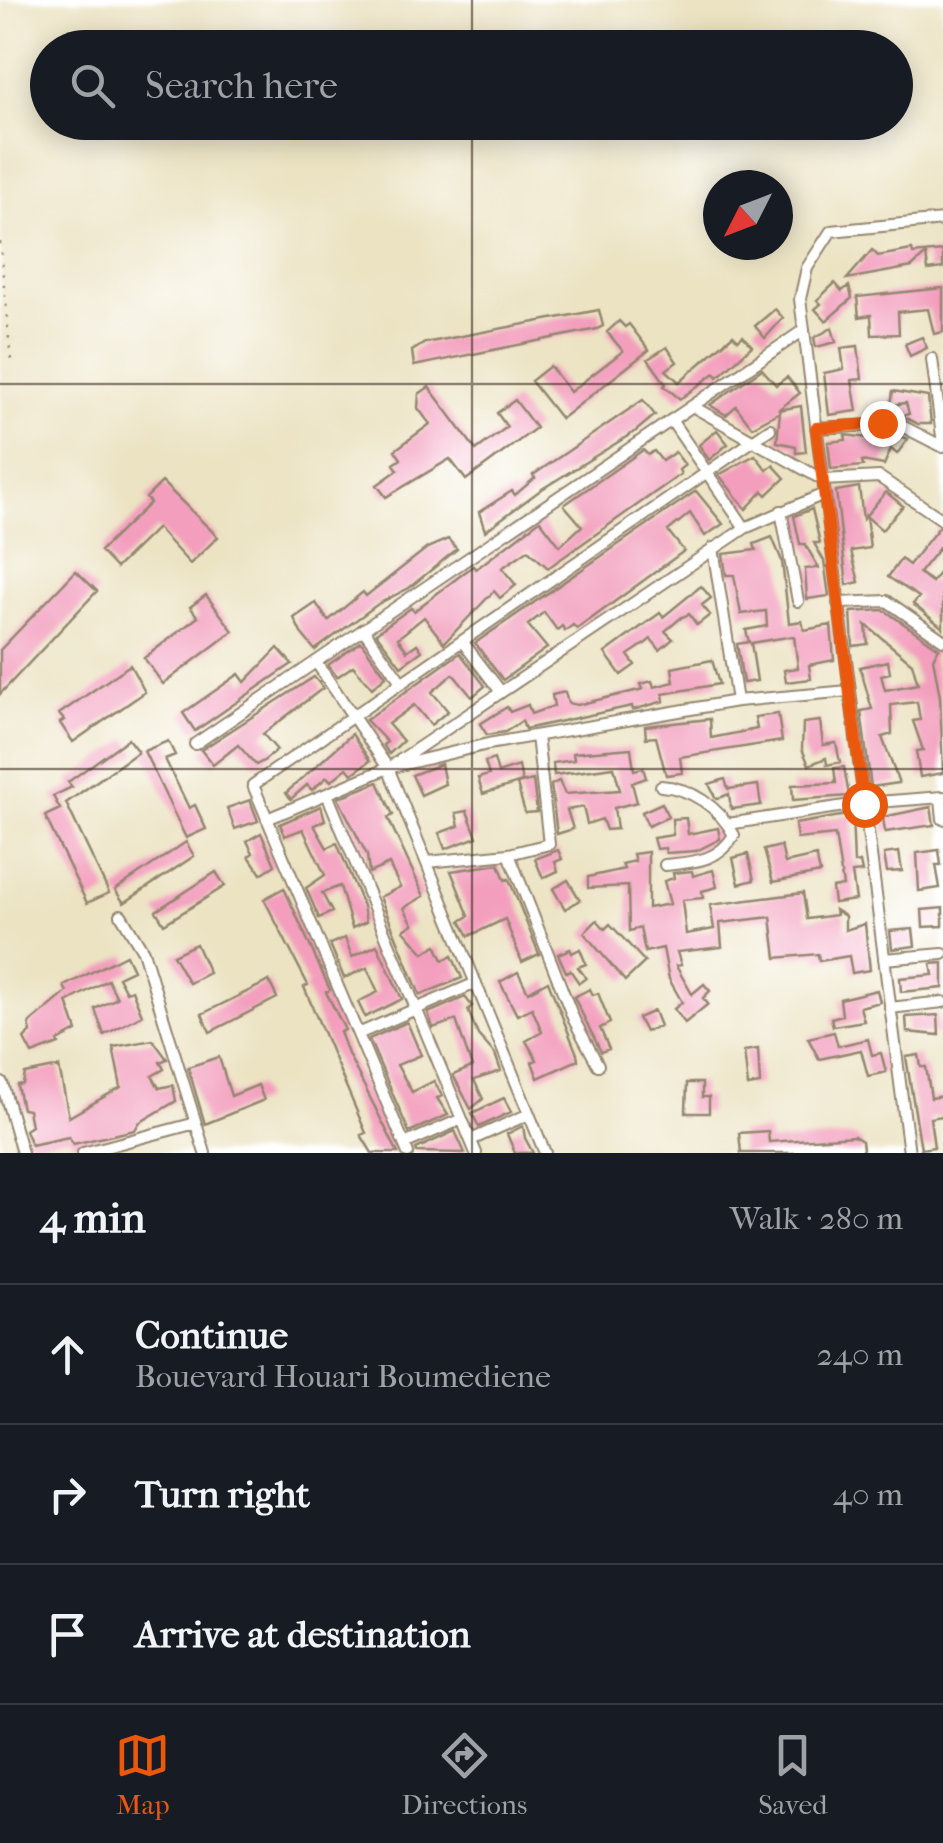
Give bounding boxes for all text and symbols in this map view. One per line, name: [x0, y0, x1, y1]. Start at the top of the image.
search box: [30, 30, 913, 140]
icon: search: [65, 58, 120, 113]
text: Search here: [145, 63, 338, 108]
north arrow: [703, 170, 793, 260]
route end: [860, 401, 906, 447]
route start: [842, 782, 888, 828]
text: 4 min: [40, 1194, 146, 1243]
text: Walk · 280 m: [730, 1200, 903, 1237]
text: Continue: [135, 1313, 288, 1358]
icon: ahead: [40, 1327, 95, 1382]
text: 240 m: [817, 1336, 903, 1373]
text: Bouevard Houari Boumediene: [135, 1358, 551, 1395]
icon: right: [40, 1467, 95, 1522]
text: Turn right: [135, 1472, 310, 1517]
text: 40 m: [833, 1476, 903, 1513]
icon: arrive: [40, 1607, 95, 1662]
text: Arrive at destination: [135, 1612, 471, 1657]
tab: Map: [115, 1728, 170, 1821]
tab: Directions: [401, 1728, 527, 1821]
tab: Saved: [758, 1728, 828, 1821]

